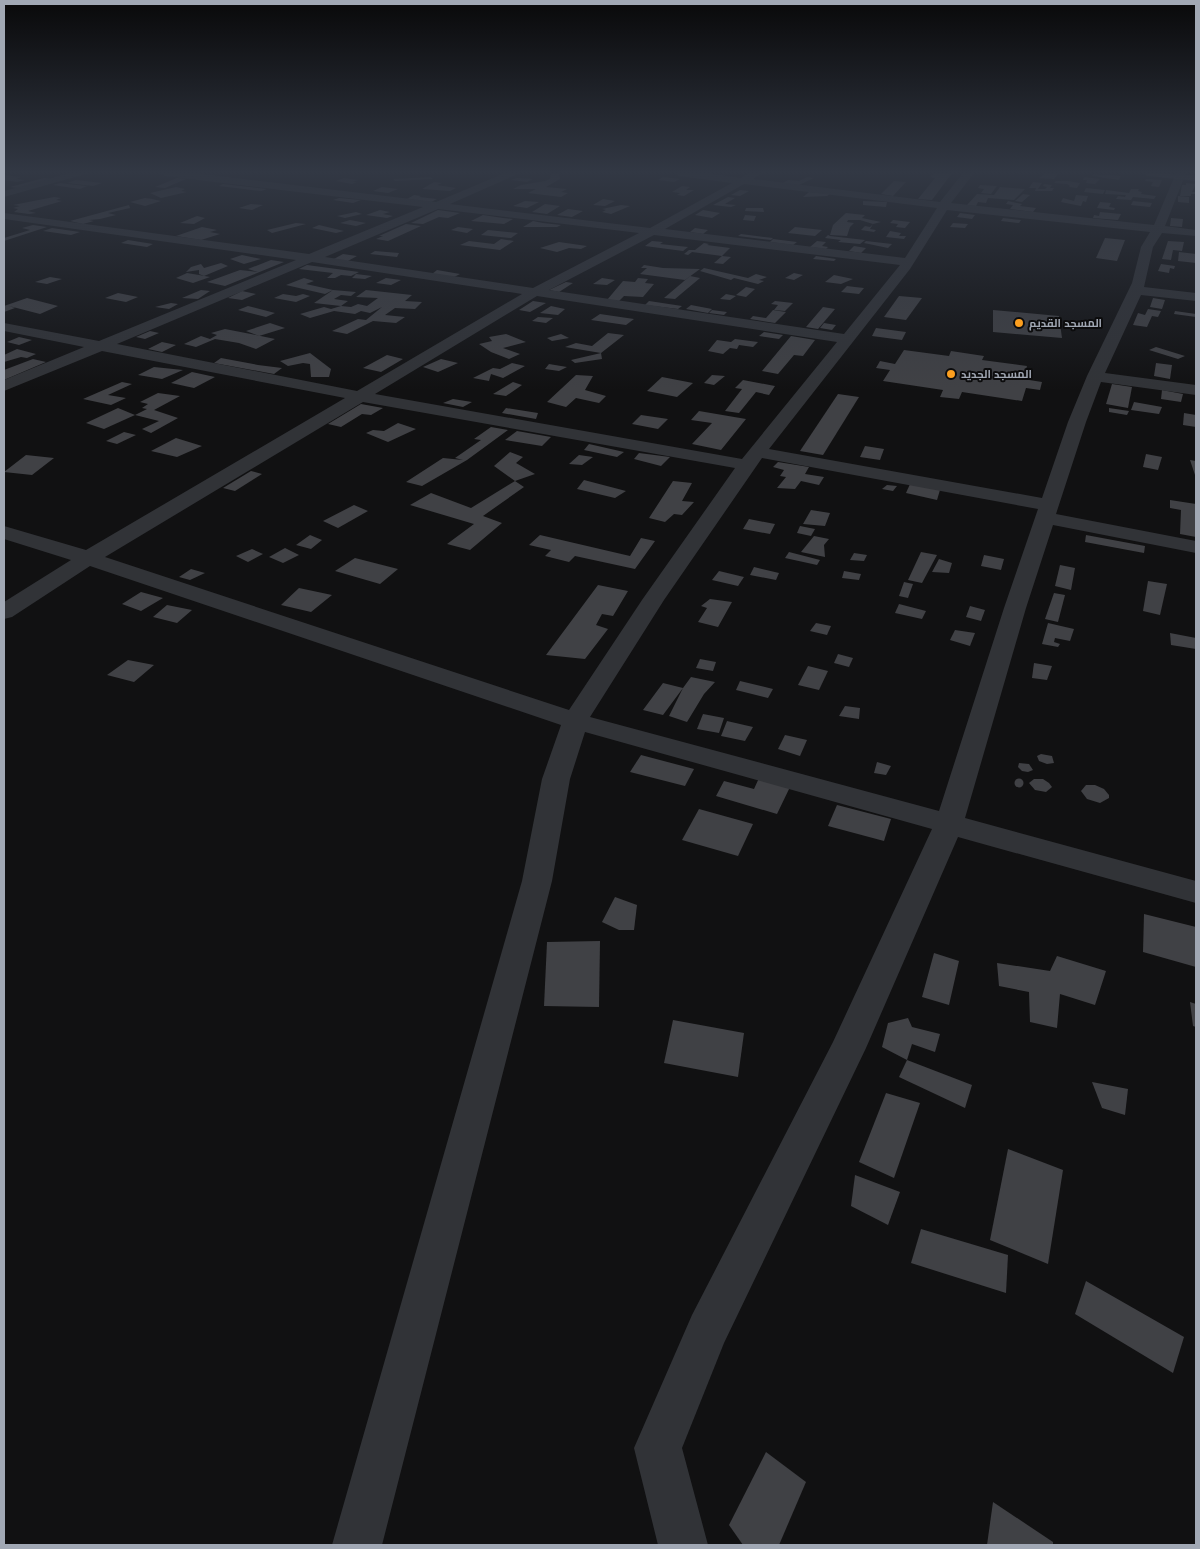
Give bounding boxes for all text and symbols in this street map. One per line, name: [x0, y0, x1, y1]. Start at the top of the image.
place label: المسجد القديم: [1029, 316, 1102, 331]
marker: المسجد القديم: [1013, 317, 1025, 329]
place label: المسجد الجديد: [961, 367, 1032, 381]
marker: المسجد الجديد: [945, 368, 957, 380]

